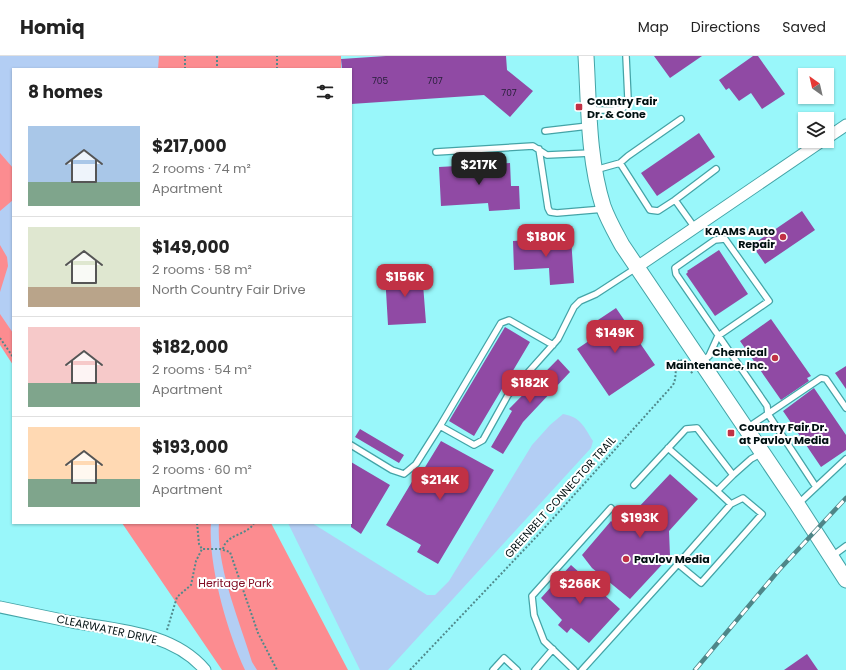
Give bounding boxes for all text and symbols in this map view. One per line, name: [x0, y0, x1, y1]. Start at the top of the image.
text: Homiq: [20, 14, 85, 41]
text: Map: [638, 17, 669, 37]
text: Directions: [691, 17, 760, 37]
text: Saved: [782, 17, 826, 37]
north arrow: [798, 68, 834, 104]
map controls: [798, 68, 834, 148]
house number: 705: [372, 75, 388, 87]
house number: 707: [427, 75, 443, 87]
text: 8 homes: [28, 80, 103, 104]
icon: filters: [314, 81, 336, 103]
house number: 707: [501, 87, 517, 99]
place label: Country Fair Dr. & Cone: [587, 93, 657, 122]
marker: Country Fair Dr. & Cone: [574, 102, 584, 112]
button: layers: [798, 112, 834, 148]
text: $217,000: [152, 134, 227, 158]
icon: home: [60, 142, 108, 190]
pin: $217K: [451, 152, 507, 186]
text: $217K: [461, 155, 497, 174]
text: 2 rooms · 74 m²: [152, 159, 251, 178]
text: Apartment: [152, 179, 222, 198]
place label: KAAMS Auto Repair: [705, 223, 775, 252]
pin: $180K: [518, 224, 574, 258]
text: $180K: [526, 227, 566, 246]
marker: KAAMS Auto Repair: [778, 232, 788, 242]
text: $149,000: [152, 235, 230, 259]
icon: home: [60, 243, 108, 291]
text: 2 rooms · 58 m²: [152, 260, 252, 279]
pin: $156K: [377, 264, 433, 298]
text: $156K: [385, 267, 425, 286]
text: North Country Fair Drive: [152, 280, 306, 299]
pin: $149K: [587, 320, 643, 354]
text: $149K: [595, 323, 635, 342]
text: $182,000: [152, 335, 228, 359]
icon: home: [60, 343, 108, 391]
place label: Chemical Maintenance, Inc.: [666, 344, 767, 373]
marker: Chemical Maintenance, Inc.: [770, 353, 780, 363]
text: 2 rooms · 54 m²: [152, 360, 252, 379]
pin: $182K: [502, 370, 558, 404]
text: $182K: [511, 373, 549, 392]
text: Apartment: [152, 380, 222, 399]
place label: Country Fair Dr. at Pavlov Media: [739, 419, 829, 448]
marker: Country Fair Dr. at Pavlov Media: [726, 428, 736, 438]
street label: GREENBELT CONNECTOR TRAIL: [501, 432, 619, 561]
text: $193,000: [152, 435, 228, 459]
icon: home: [60, 443, 108, 491]
text: 2 rooms · 60 m²: [152, 460, 252, 479]
pin: $214K: [412, 467, 468, 501]
text: $214K: [421, 470, 459, 489]
text: Apartment: [152, 480, 222, 499]
pin: $193K: [612, 505, 668, 539]
text: $193K: [621, 508, 659, 527]
place label: Pavlov Media: [634, 551, 710, 567]
marker: Pavlov Media: [621, 554, 631, 564]
pin: $266K: [552, 571, 608, 605]
text: $266K: [559, 574, 601, 593]
park label: Heritage Park: [198, 575, 272, 591]
street label: CLEARWATER DRIVE: [55, 611, 159, 647]

